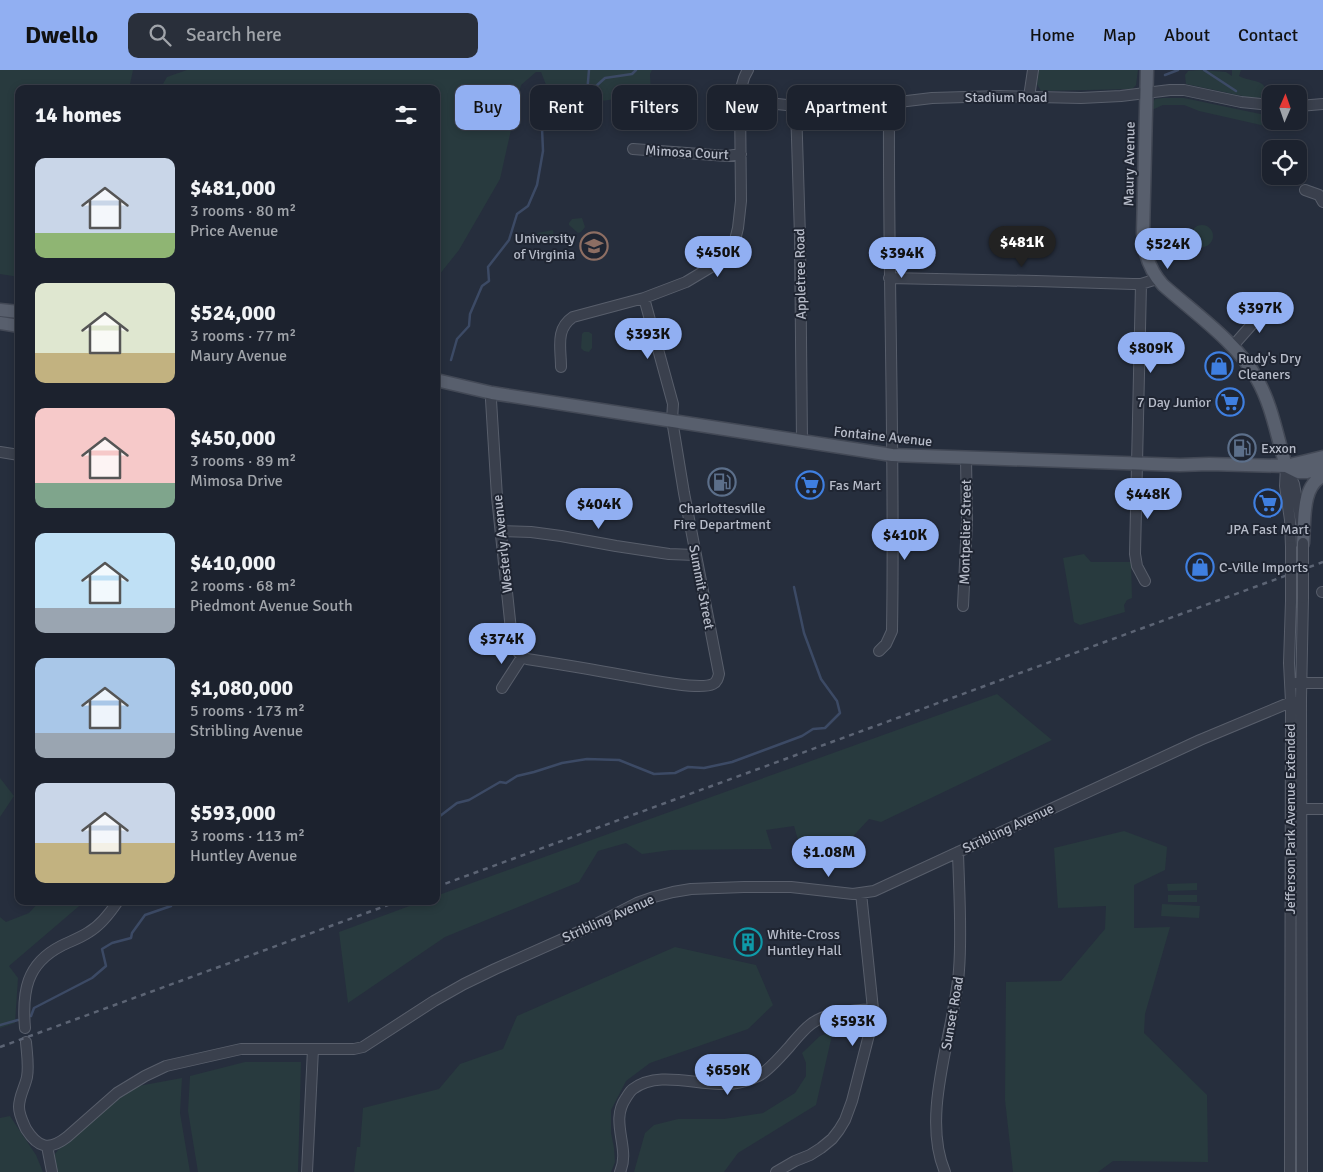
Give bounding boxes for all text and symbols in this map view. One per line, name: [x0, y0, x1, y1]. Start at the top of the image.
search box: [128, 13, 478, 58]
text: Dwello: [25, 20, 98, 50]
icon: search: [146, 21, 174, 49]
text: Search here: [186, 23, 282, 47]
text: Home: [1030, 24, 1075, 46]
text: Map: [1103, 24, 1136, 46]
text: About: [1164, 24, 1210, 46]
text: Contact: [1238, 24, 1298, 46]
chip: Buy: [455, 85, 520, 130]
chip: Rent: [530, 85, 602, 130]
chip: Filters: [612, 85, 697, 130]
chip: New: [707, 85, 777, 130]
chip: Apartment: [787, 85, 905, 130]
north arrow: [1262, 85, 1308, 130]
map controls: [1262, 85, 1307, 185]
street label: Stadium Road: [965, 89, 1047, 106]
icon: filters: [392, 101, 420, 129]
text: 14 homes: [35, 102, 121, 128]
street label: Maury Avenue: [1120, 121, 1139, 207]
button: locate: [1262, 140, 1307, 185]
street label: Mimosa Court: [645, 142, 729, 163]
text: $481,000: [190, 175, 276, 201]
icon: home: [75, 178, 135, 238]
text: 3 rooms · 80 m²: [190, 201, 296, 221]
text: Price Avenue: [190, 221, 278, 241]
pin: $481K: [987, 226, 1057, 268]
street label: Appletree Road: [791, 228, 810, 320]
pin: $524K: [1133, 228, 1203, 270]
place label: University of Virginia: [514, 230, 575, 263]
school or university icon: University of Virginia: [579, 231, 609, 261]
text: $481K: [1000, 232, 1044, 252]
text: $524K: [1146, 234, 1190, 254]
pin: $450K: [683, 236, 753, 278]
pin: $394K: [867, 236, 937, 279]
text: $450K: [696, 242, 740, 262]
text: $394K: [880, 243, 924, 263]
pin: $397K: [1225, 292, 1295, 334]
text: $397K: [1238, 298, 1282, 318]
text: $524,000: [190, 300, 276, 326]
icon: home: [75, 303, 135, 363]
pin: $393K: [613, 318, 683, 360]
text: $393K: [626, 324, 670, 344]
text: 3 rooms · 77 m²: [190, 326, 296, 346]
pin: $809K: [1116, 332, 1186, 374]
text: $809K: [1129, 338, 1173, 358]
text: Maury Avenue: [190, 346, 287, 366]
place label: Rudy's Dry Cleaners: [1238, 350, 1301, 383]
shop icon: Rudy's Dry Cleaners: [1204, 351, 1234, 381]
supermarket icon: 7 Day Junior: [1215, 387, 1245, 417]
place label: 7 Day Junior: [1137, 394, 1212, 411]
street label: Fontaine Avenue: [833, 423, 933, 450]
text: $450,000: [190, 425, 276, 451]
icon: home: [75, 428, 135, 488]
fuel station icon: Exxon: [1227, 433, 1257, 463]
place label: Exxon: [1261, 440, 1296, 457]
text: 3 rooms · 89 m²: [190, 451, 296, 471]
fuel station icon: Charlottesville Fire Department: [707, 467, 737, 497]
supermarket icon: Fas Mart: [795, 470, 825, 500]
text: Mimosa Drive: [190, 471, 283, 491]
place label: Fas Mart: [829, 477, 881, 494]
pin: $448K: [1113, 478, 1183, 520]
street label: Montpelier Street: [956, 479, 975, 585]
text: $448K: [1126, 484, 1170, 504]
pin: $404K: [564, 488, 634, 530]
supermarket icon: JPA Fast Mart: [1253, 488, 1283, 518]
street label: Westerly Avenue: [489, 494, 516, 594]
text: $404K: [577, 494, 621, 514]
place label: Charlottesville Fire Department: [673, 500, 771, 533]
pin: $410K: [870, 518, 940, 561]
place label: JPA Fast Mart: [1227, 521, 1309, 538]
text: $410K: [883, 525, 927, 545]
street label: Summit Street: [685, 543, 718, 631]
text: $410,000: [190, 550, 276, 576]
shop icon: C-Ville Imports: [1185, 552, 1215, 582]
icon: home: [75, 553, 135, 613]
place label: C-Ville Imports: [1219, 559, 1308, 576]
text: 2 rooms · 68 m²: [190, 576, 296, 596]
text: Piedmont Avenue South: [190, 596, 353, 616]
pin: $374K: [467, 622, 537, 665]
text: $374K: [480, 629, 524, 649]
text: $1,080,000: [190, 675, 293, 701]
icon: home: [75, 678, 135, 738]
text: 5 rooms · 173 m²: [190, 701, 305, 721]
text: Stribling Avenue: [190, 721, 303, 741]
street label: Jefferson Park Avenue Extended: [1282, 724, 1299, 914]
text: $593,000: [190, 800, 276, 826]
street label: Stribling Avenue: [960, 800, 1057, 857]
icon: home: [75, 803, 135, 863]
text: 3 rooms · 113 m²: [190, 826, 305, 846]
pin: $1.08M: [788, 836, 870, 878]
text: $1.08M: [803, 842, 855, 862]
text: Huntley Avenue: [190, 846, 297, 866]
street label: Stribling Avenue: [560, 891, 657, 946]
place label: White-Cross Huntley Hall: [767, 926, 842, 959]
building icon: White-Cross Huntley Hall: [733, 927, 763, 957]
street label: Sunset Road: [938, 975, 967, 1051]
pin: $593K: [818, 1004, 888, 1047]
text: $593K: [831, 1011, 875, 1031]
pin: $659K: [693, 1054, 763, 1096]
text: $659K: [706, 1060, 750, 1080]

